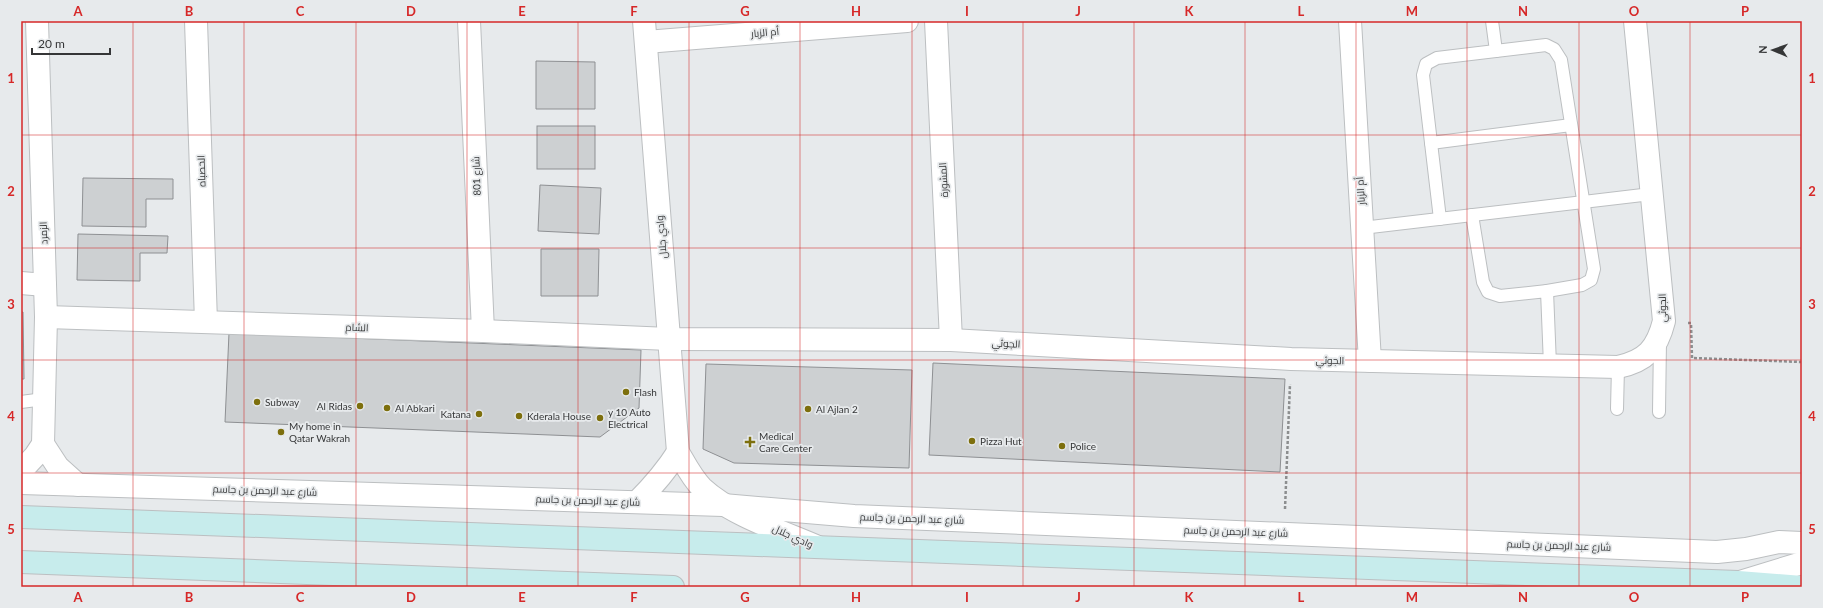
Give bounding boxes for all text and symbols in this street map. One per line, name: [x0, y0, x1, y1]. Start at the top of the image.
text: A: [72, 3, 83, 19]
text: B: [185, 3, 194, 19]
text: C: [296, 3, 305, 19]
text: D: [406, 3, 416, 19]
text: E: [518, 3, 526, 19]
text: F: [630, 3, 638, 19]
text: G: [740, 3, 750, 19]
text: H: [851, 3, 861, 19]
text: I: [965, 3, 969, 19]
text: J: [1075, 3, 1081, 19]
text: K: [1185, 3, 1195, 19]
text: L: [1298, 3, 1305, 19]
text: M: [1406, 3, 1418, 19]
text: N: [1518, 3, 1528, 19]
text: O: [1629, 3, 1640, 19]
text: P: [1741, 3, 1749, 19]
street label: أم الزبار: [749, 25, 780, 41]
scale bar: [32, 30, 110, 56]
north arrow: [1753, 30, 1793, 70]
text: 20 m: [38, 36, 65, 51]
text: N: [1756, 45, 1769, 54]
text: 1: [7, 70, 15, 86]
text: 1: [1808, 70, 1816, 86]
street label: الحصباه: [194, 155, 208, 187]
street label: شارع 801: [469, 156, 484, 196]
street label: المشورة: [936, 162, 950, 198]
street label: أم الزبار: [1353, 176, 1369, 206]
text: 2: [7, 183, 15, 199]
text: 2: [1808, 183, 1816, 199]
street label: وادي جلال: [653, 215, 671, 259]
street label: الزمرد: [37, 221, 49, 245]
street label: الجوثي: [1656, 293, 1670, 322]
text: 3: [7, 296, 15, 312]
text: 3: [1808, 296, 1816, 312]
street label: الشام: [345, 321, 369, 335]
street label: الجوثي: [991, 336, 1021, 352]
street label: الجوثي: [1315, 354, 1344, 368]
place label: Flash: [634, 386, 657, 398]
marker: Flash: [621, 387, 631, 397]
place label: Subway: [265, 396, 300, 408]
marker: Subway: [252, 397, 262, 407]
place label: Al Ridas: [317, 400, 352, 412]
marker: Al Ridas: [355, 401, 365, 411]
place label: Al Abkari: [395, 402, 435, 414]
marker: Al Abkari: [382, 403, 392, 413]
place label: Al Ajlan 2: [816, 403, 858, 415]
marker: Al Ajlan 2: [803, 404, 813, 414]
place label: y 10 Auto Electrical: [608, 406, 651, 430]
text: 4: [7, 408, 15, 424]
place label: Katana: [440, 408, 471, 420]
text: 4: [1808, 408, 1816, 424]
marker: Katana: [474, 409, 484, 419]
place label: Kderala House: [527, 410, 591, 422]
marker: Kderala House: [514, 411, 524, 421]
marker: y 10 Auto Electrical: [595, 413, 605, 423]
place label: My home in Qatar Wakrah: [289, 420, 350, 444]
marker: My home in Qatar Wakrah: [276, 427, 286, 437]
place label: Medical Care Center: [759, 430, 812, 454]
place label: Pizza Hut: [980, 435, 1022, 447]
marker: Medical Care Center: [744, 436, 756, 448]
marker: Pizza Hut: [967, 436, 977, 446]
place label: Police: [1070, 440, 1096, 452]
marker: Police: [1057, 441, 1067, 451]
street label: شارع عبد الرحمن بن جاسم: [212, 482, 317, 500]
street label: شارع عبد الرحمن بن جاسم: [535, 492, 640, 510]
street label: شارع عبد الرحمن بن جاسم: [859, 510, 964, 528]
text: 5: [7, 521, 15, 537]
text: 5: [1808, 521, 1816, 537]
street label: وادي جلال: [770, 522, 815, 552]
street label: شارع عبد الرحمن بن جاسم: [1183, 523, 1288, 541]
street label: شارع عبد الرحمن بن جاسم: [1506, 537, 1611, 555]
text: A: [72, 589, 83, 605]
text: B: [185, 589, 194, 605]
text: C: [296, 589, 305, 605]
text: D: [406, 589, 416, 605]
text: E: [518, 589, 526, 605]
text: F: [630, 589, 638, 605]
text: G: [740, 589, 750, 605]
text: H: [851, 589, 861, 605]
text: I: [965, 589, 969, 605]
text: J: [1075, 589, 1081, 605]
text: K: [1185, 589, 1195, 605]
text: L: [1298, 589, 1305, 605]
text: M: [1406, 589, 1418, 605]
text: N: [1518, 589, 1528, 605]
text: O: [1629, 589, 1640, 605]
text: P: [1741, 589, 1749, 605]

